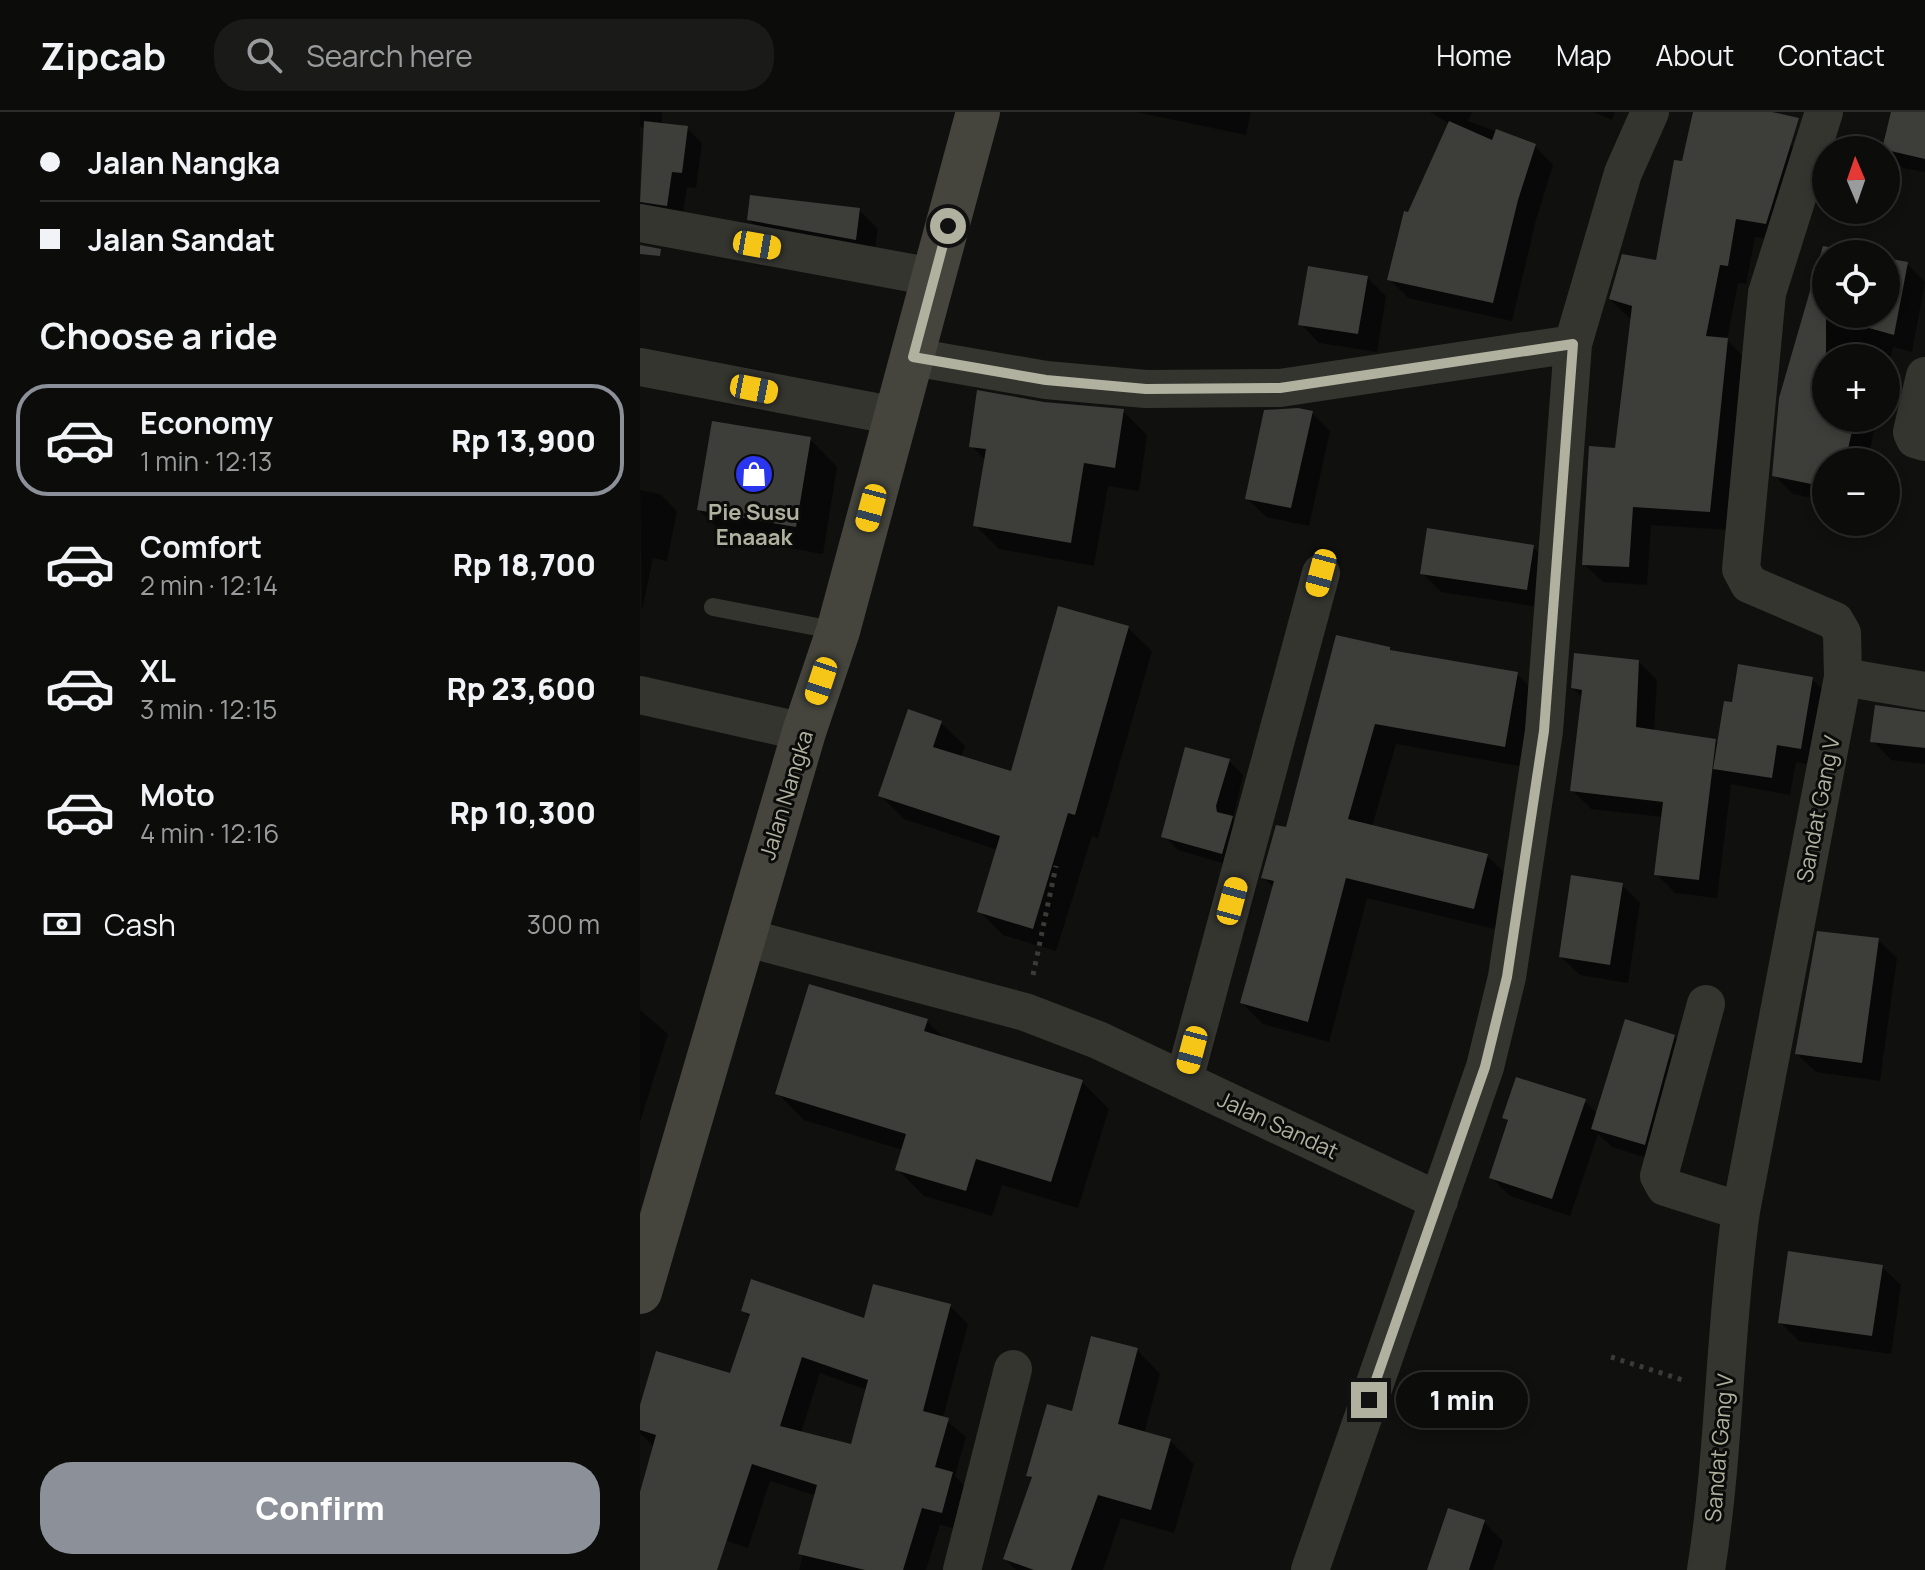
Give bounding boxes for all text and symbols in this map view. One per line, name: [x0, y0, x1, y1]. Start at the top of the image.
search box: [214, 19, 774, 91]
text: Zipcab: [40, 29, 166, 81]
icon: search: [242, 33, 286, 77]
text: Search here: [306, 35, 473, 76]
text: Home: [1436, 36, 1512, 74]
text: Map: [1556, 36, 1612, 74]
text: About: [1656, 36, 1734, 74]
text: Contact: [1778, 36, 1885, 74]
north arrow: [1812, 136, 1900, 224]
map controls: [1812, 136, 1900, 536]
text: Jalan Nangka: [88, 142, 280, 183]
route start: [930, 208, 966, 244]
text: Jalan Sandat: [88, 219, 275, 260]
car: [731, 229, 783, 261]
button: locate: [1812, 240, 1900, 328]
text: Choose a ride: [40, 311, 278, 360]
button: +: [1812, 344, 1900, 432]
car: [728, 373, 780, 405]
text: Economy: [140, 402, 273, 443]
icon: car: [44, 404, 116, 476]
text: Rp 13,900: [451, 420, 596, 461]
text: 1 min · 12:13: [140, 443, 272, 479]
button: −: [1812, 448, 1900, 536]
shop icon: Pie Susu Enaaak: [733, 453, 775, 495]
car: [853, 482, 889, 534]
place label: Pie Susu Enaaak: [708, 497, 800, 552]
text: Comfort: [140, 526, 262, 567]
icon: car: [44, 528, 116, 600]
text: Rp 18,700: [453, 544, 596, 585]
car: [1303, 547, 1339, 599]
text: 2 min · 12:14: [140, 567, 278, 603]
text: XL: [140, 650, 176, 691]
icon: car: [44, 652, 116, 724]
car: [802, 654, 840, 708]
text: Rp 23,600: [447, 668, 596, 709]
text: 3 min · 12:15: [140, 691, 277, 727]
street label: Jalan Nangka: [752, 727, 820, 863]
street label: Sandat Gang V: [1789, 732, 1847, 885]
text: Moto: [140, 774, 215, 815]
icon: car: [44, 776, 116, 848]
text: Rp 10,300: [450, 792, 596, 833]
text: 4 min · 12:16: [140, 815, 279, 851]
car: [1214, 875, 1250, 927]
icon: cash: [40, 902, 84, 946]
text: Cash: [104, 904, 176, 945]
text: 300 m: [527, 906, 600, 942]
car: [1174, 1024, 1210, 1076]
street label: Jalan Sandat: [1213, 1084, 1343, 1166]
callout: 1 min: [1397, 1372, 1529, 1428]
street label: Sandat Gang V: [1698, 1372, 1740, 1523]
route end: [1351, 1382, 1387, 1418]
text: 1 min: [1429, 1382, 1495, 1418]
button: Confirm: [40, 1462, 600, 1554]

